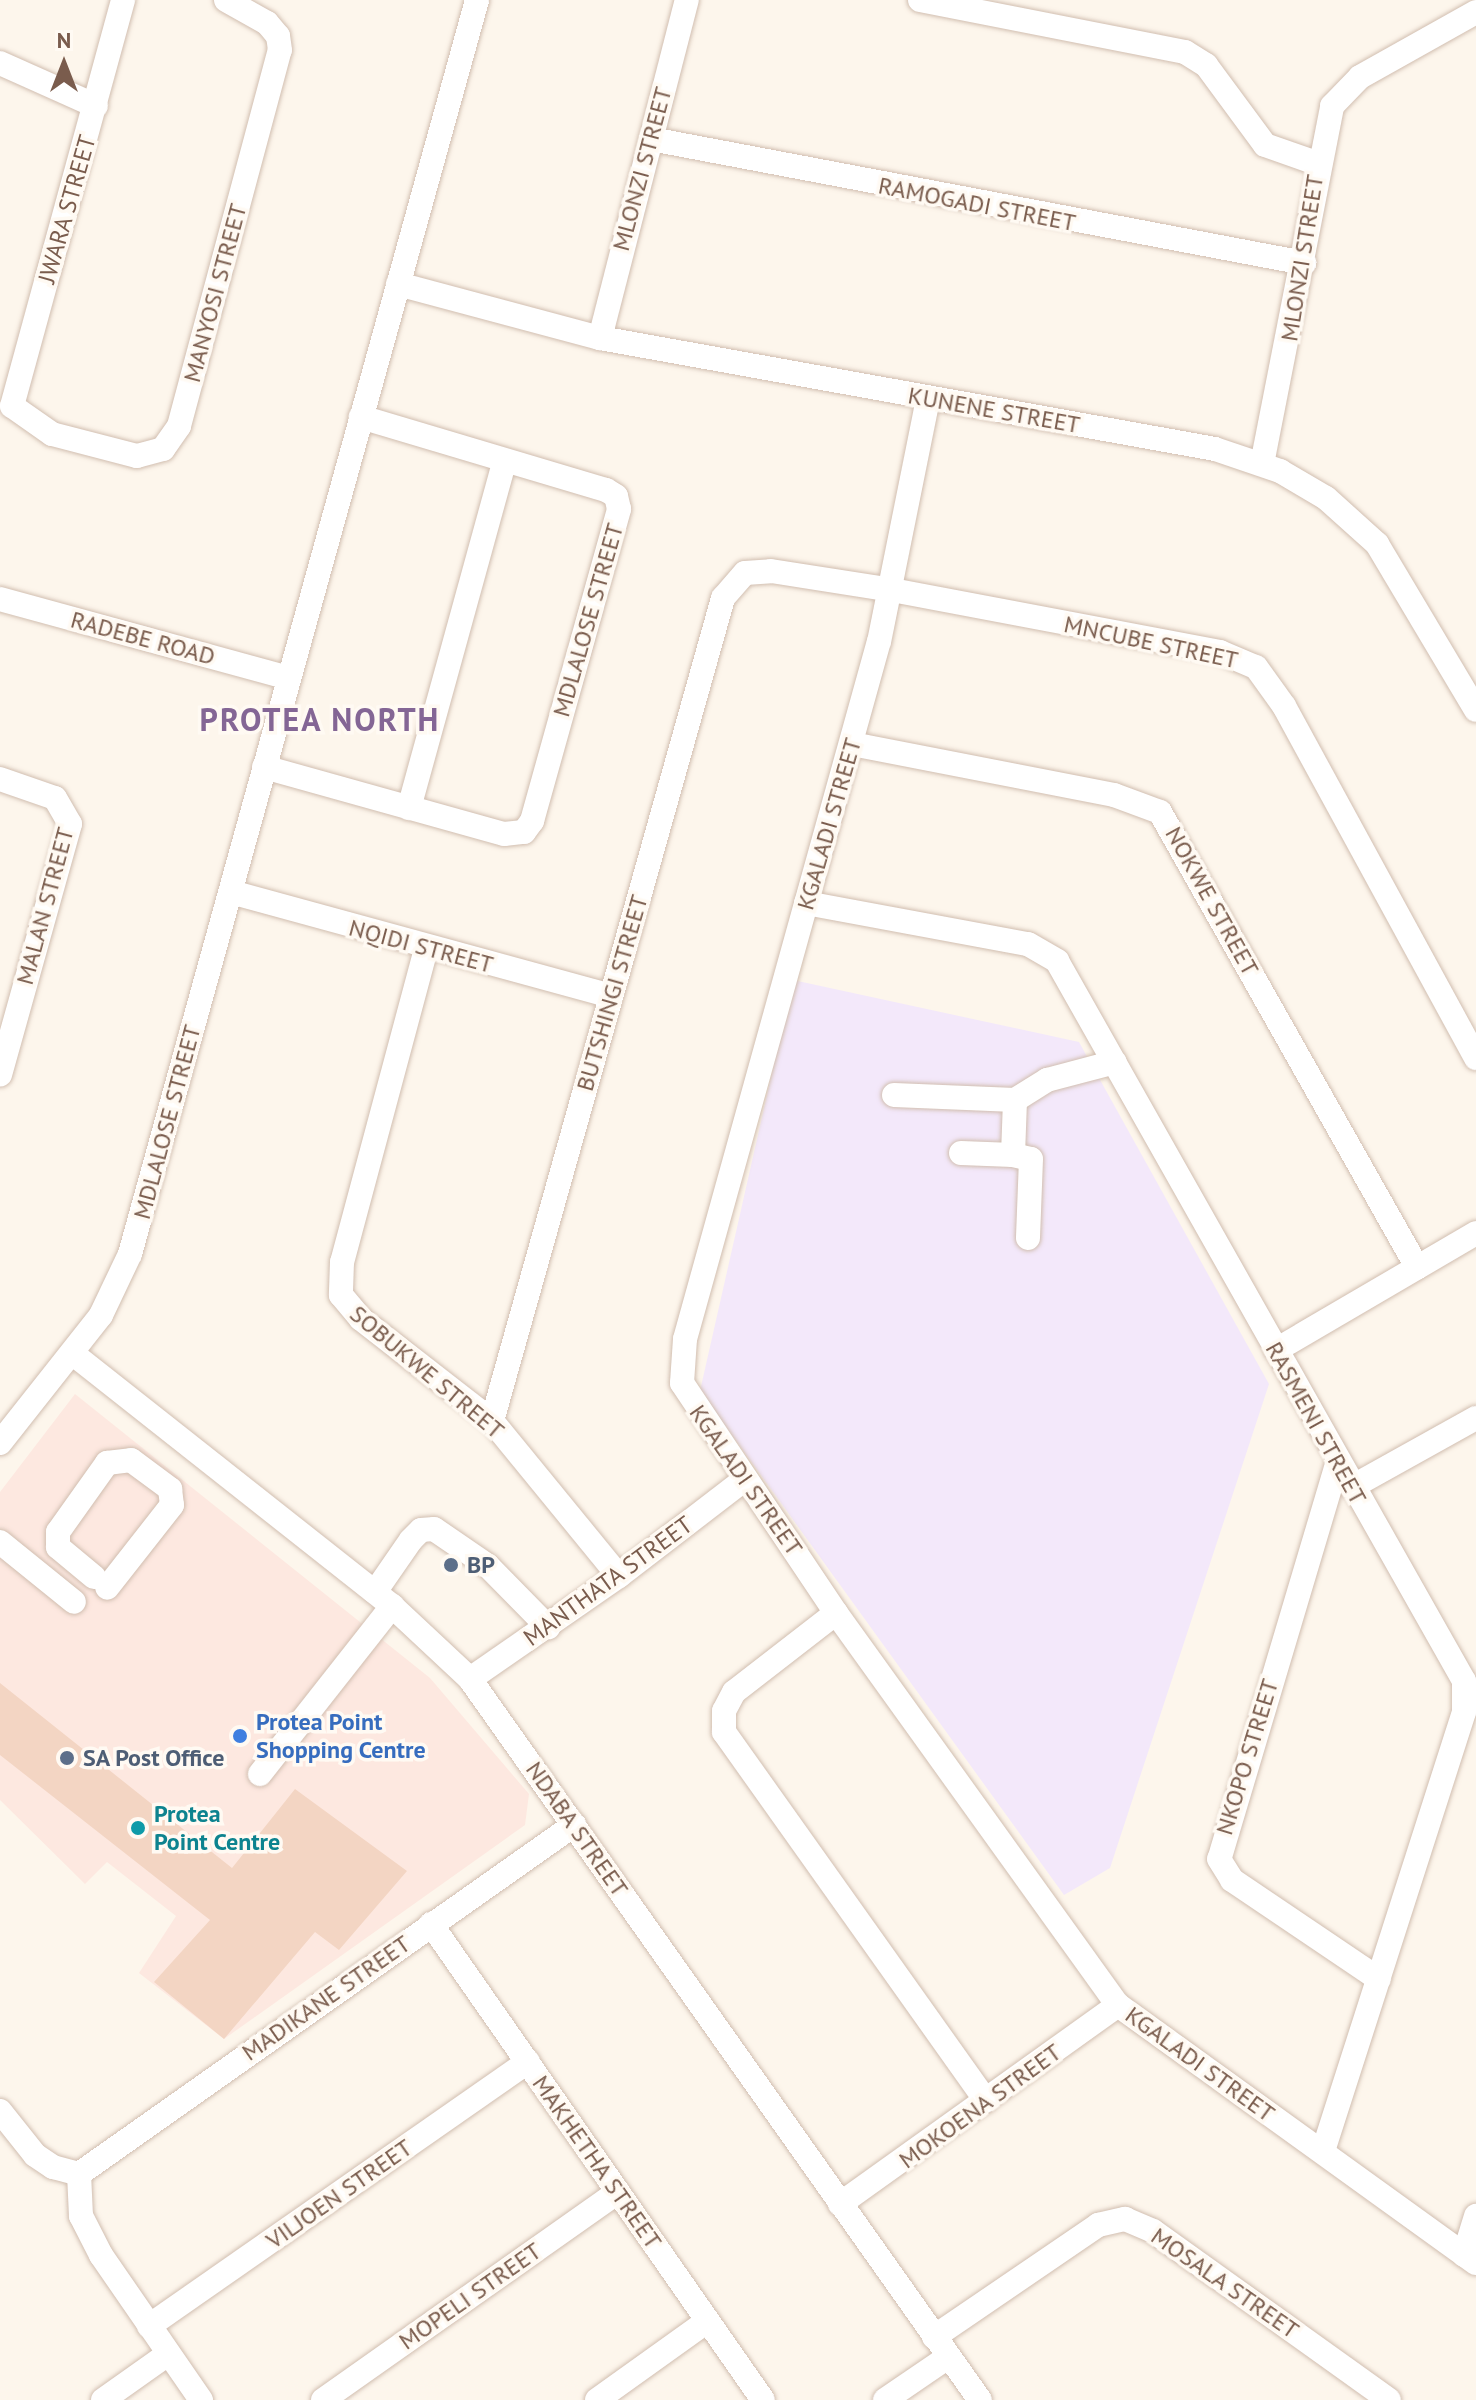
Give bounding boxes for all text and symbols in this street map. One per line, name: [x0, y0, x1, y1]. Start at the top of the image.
north arrow: [24, 24, 104, 104]
text: N: [57, 26, 71, 54]
street label: MLONZI STREET: [606, 84, 678, 254]
street label: JWARA STREET: [32, 131, 102, 287]
street label: RAMOGADI STREET: [876, 171, 1078, 237]
street label: MLONZI STREET: [1275, 173, 1329, 343]
street label: MANYOSI STREET: [177, 201, 253, 385]
street label: KUNENE STREET: [906, 381, 1082, 439]
street label: MDLALOSE STREET: [547, 520, 629, 720]
street label: RADEBE ROAD: [68, 605, 218, 671]
street label: MNCUBE STREET: [1061, 609, 1241, 675]
district label: PROTEA NORTH: [199, 700, 441, 738]
street label: KGALADI STREET: [791, 735, 867, 913]
street label: NOKWE STREET: [1159, 822, 1265, 980]
street label: MALAN STREET: [10, 824, 80, 988]
street label: BUTSHINGI STREET: [570, 892, 654, 1094]
street label: NQIDI STREET: [346, 913, 496, 979]
street label: MDLALOSE STREET: [127, 1022, 207, 1222]
street label: SOBUKWE STREET: [344, 1299, 510, 1445]
street label: RASMENI STREET: [1259, 1337, 1373, 1509]
street label: KGALADI STREET: [683, 1399, 809, 1561]
street label: MANTHATA STREET: [518, 1510, 698, 1652]
place label: BP: [467, 1551, 495, 1579]
marker: BP: [442, 1556, 460, 1574]
street label: NKOPO STREET: [1210, 1676, 1284, 1838]
place label: Protea Point Shopping Centre: [256, 1708, 426, 1764]
marker: Protea Point Shopping Centre: [231, 1727, 249, 1745]
place label: SA Post Office: [83, 1744, 226, 1772]
marker: SA Post Office: [58, 1749, 76, 1767]
street label: NDABA STREET: [520, 1756, 634, 1902]
place label: Protea Point Centre: [154, 1800, 281, 1856]
marker: Protea Point Centre: [129, 1819, 147, 1837]
street label: MADIKANE STREET: [236, 1929, 416, 2067]
street label: KGALADI STREET: [1120, 2000, 1280, 2128]
street label: MOKOENA STREET: [893, 2037, 1067, 2175]
street label: MAKHETHA STREET: [526, 2069, 668, 2255]
street label: VILJOEN STREET: [261, 2133, 417, 2255]
street label: MOSALA STREET: [1145, 2221, 1305, 2345]
street label: MOPELI STREET: [393, 2236, 547, 2356]

